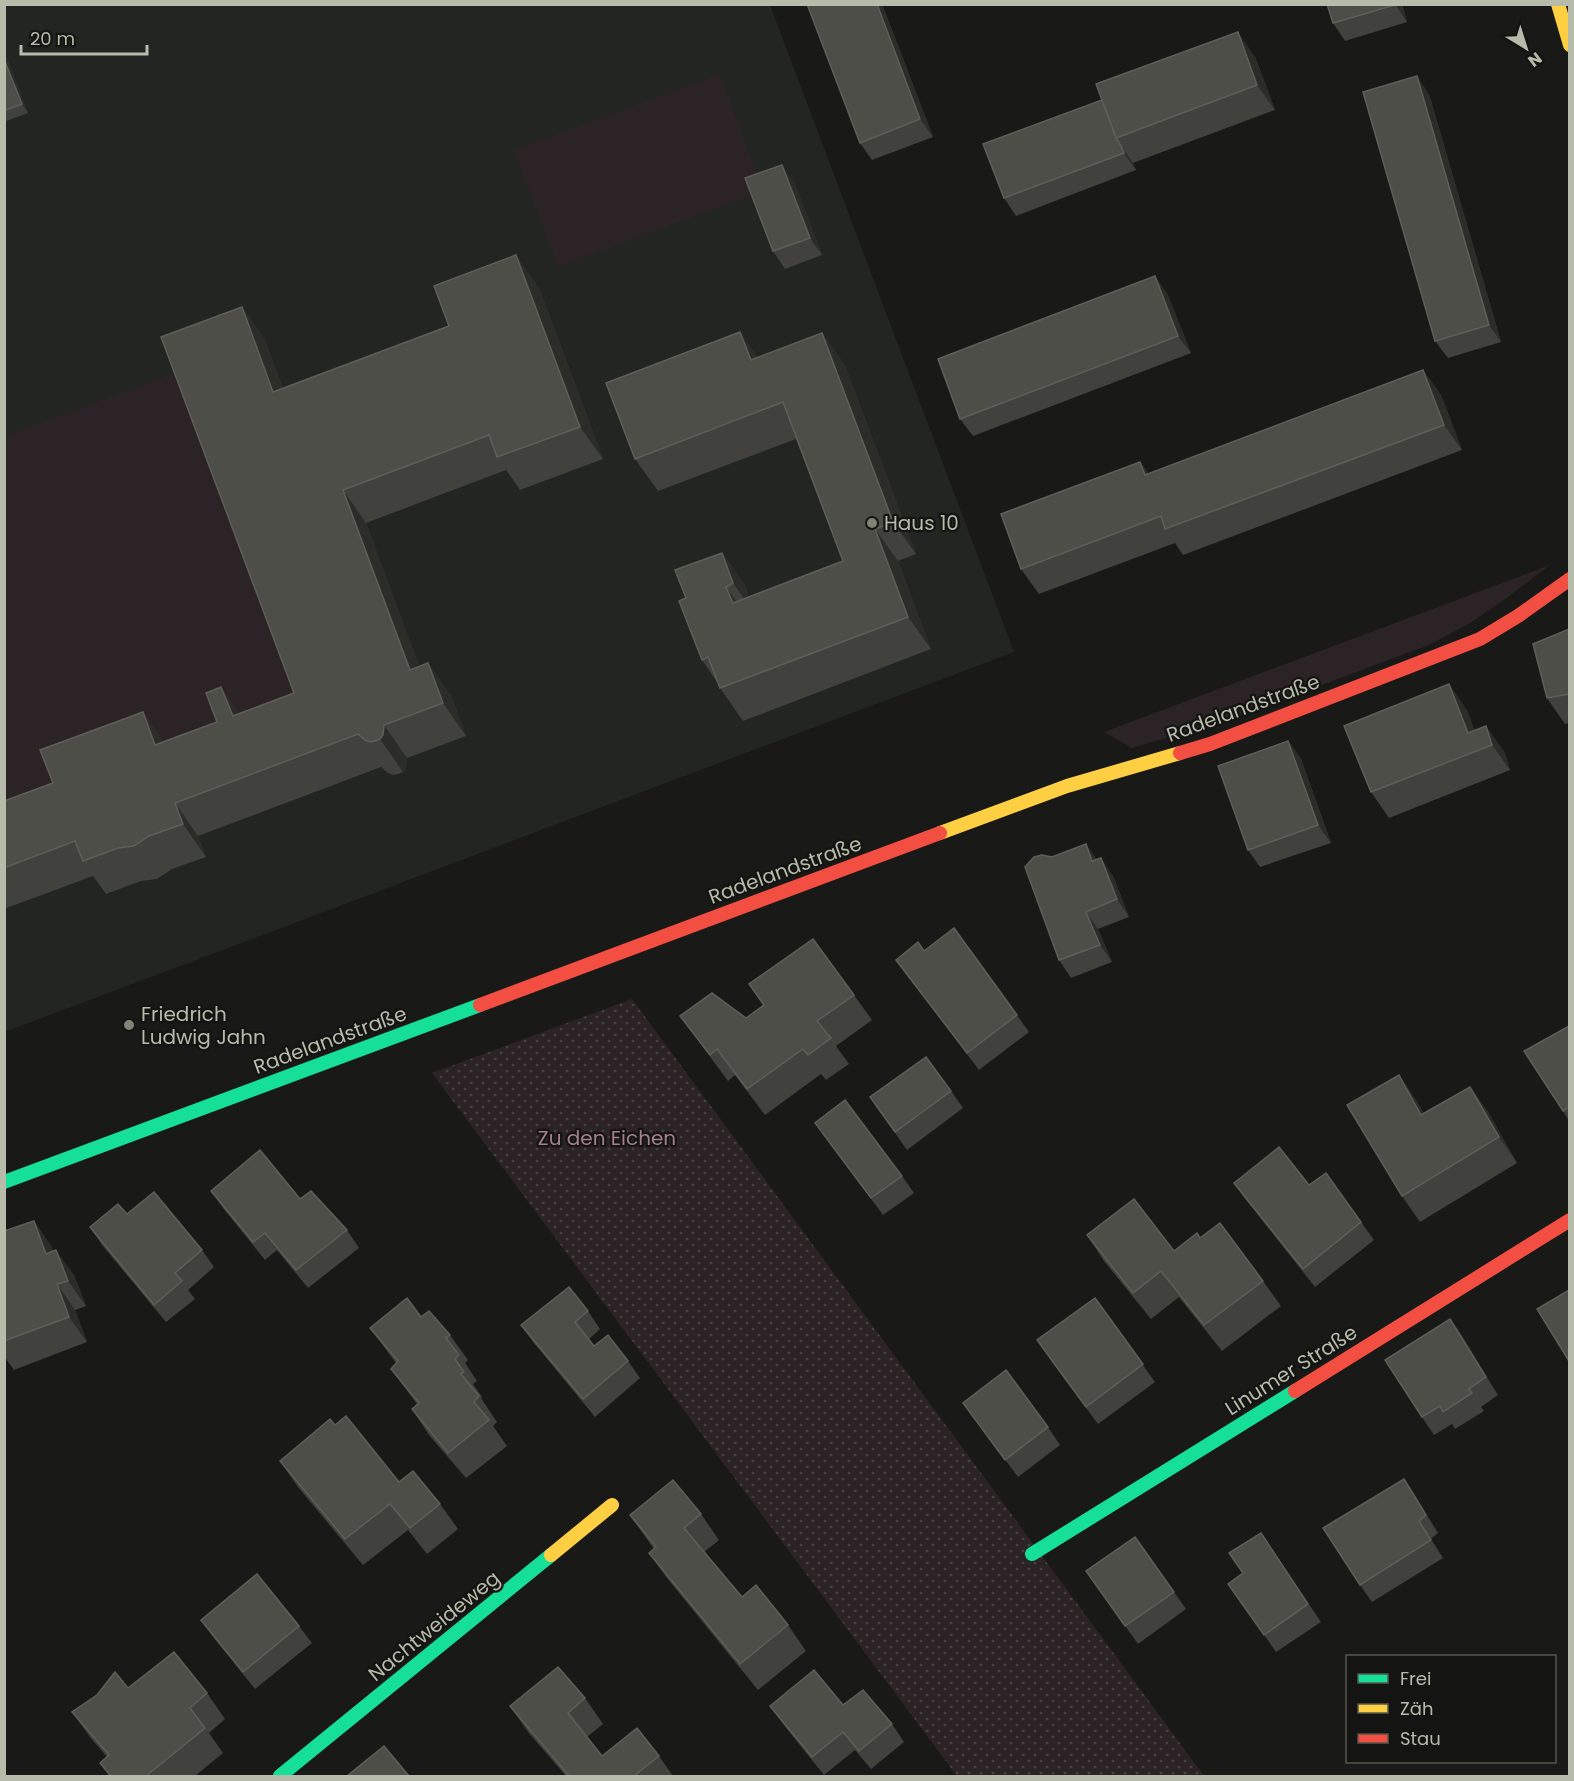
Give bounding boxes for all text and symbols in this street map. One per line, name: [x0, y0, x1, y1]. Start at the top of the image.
scale bar: [21, 18, 147, 56]
north arrow: [1496, 18, 1556, 78]
text: 20 m: [30, 26, 75, 51]
text: N: [1523, 47, 1547, 72]
place label: Haus 10: [884, 509, 959, 537]
marker: Haus 10: [865, 516, 879, 530]
street label: Radelandstraße: [1163, 667, 1323, 749]
street label: Radelandstraße: [705, 829, 865, 911]
street label: Radelandstraße: [250, 999, 410, 1081]
place label: Friedrich Ludwig Jahn: [141, 1000, 266, 1051]
marker: Friedrich Ludwig Jahn: [122, 1018, 136, 1032]
park label: Zu den Eichen: [538, 1124, 676, 1152]
street label: Linumer Straße: [1220, 1318, 1362, 1422]
street label: Nachtweideweg: [362, 1564, 506, 1688]
legend: [1346, 1655, 1556, 1763]
text: Frei: [1400, 1666, 1431, 1691]
text: Zäh: [1400, 1696, 1433, 1721]
text: Stau: [1400, 1726, 1441, 1751]

